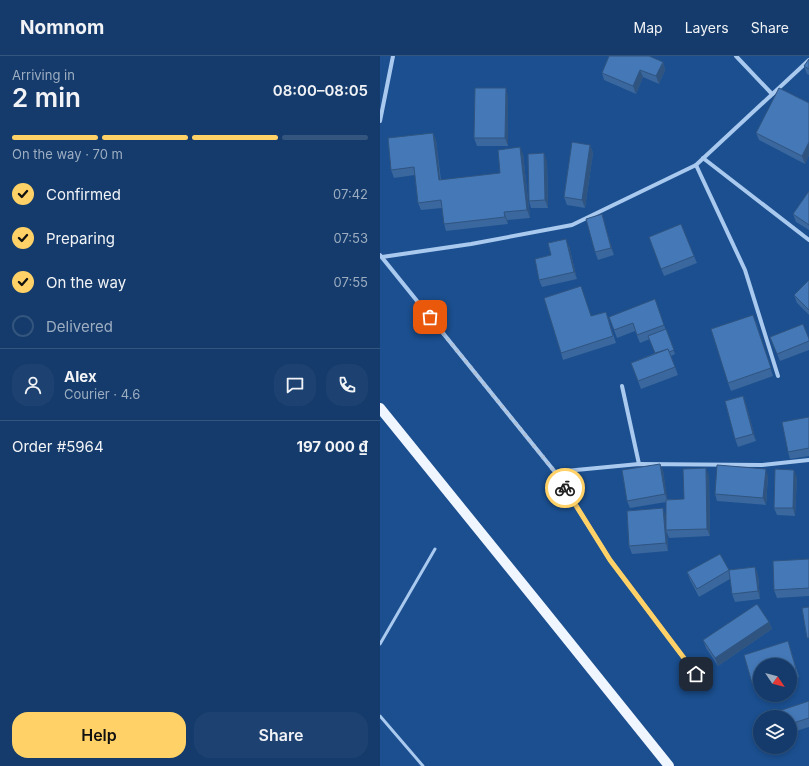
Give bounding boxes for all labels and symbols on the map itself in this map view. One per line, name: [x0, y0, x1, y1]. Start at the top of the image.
pin: [413, 300, 447, 334]
courier: [545, 468, 585, 508]
pin: [679, 657, 713, 691]
north arrow: [753, 658, 797, 702]

